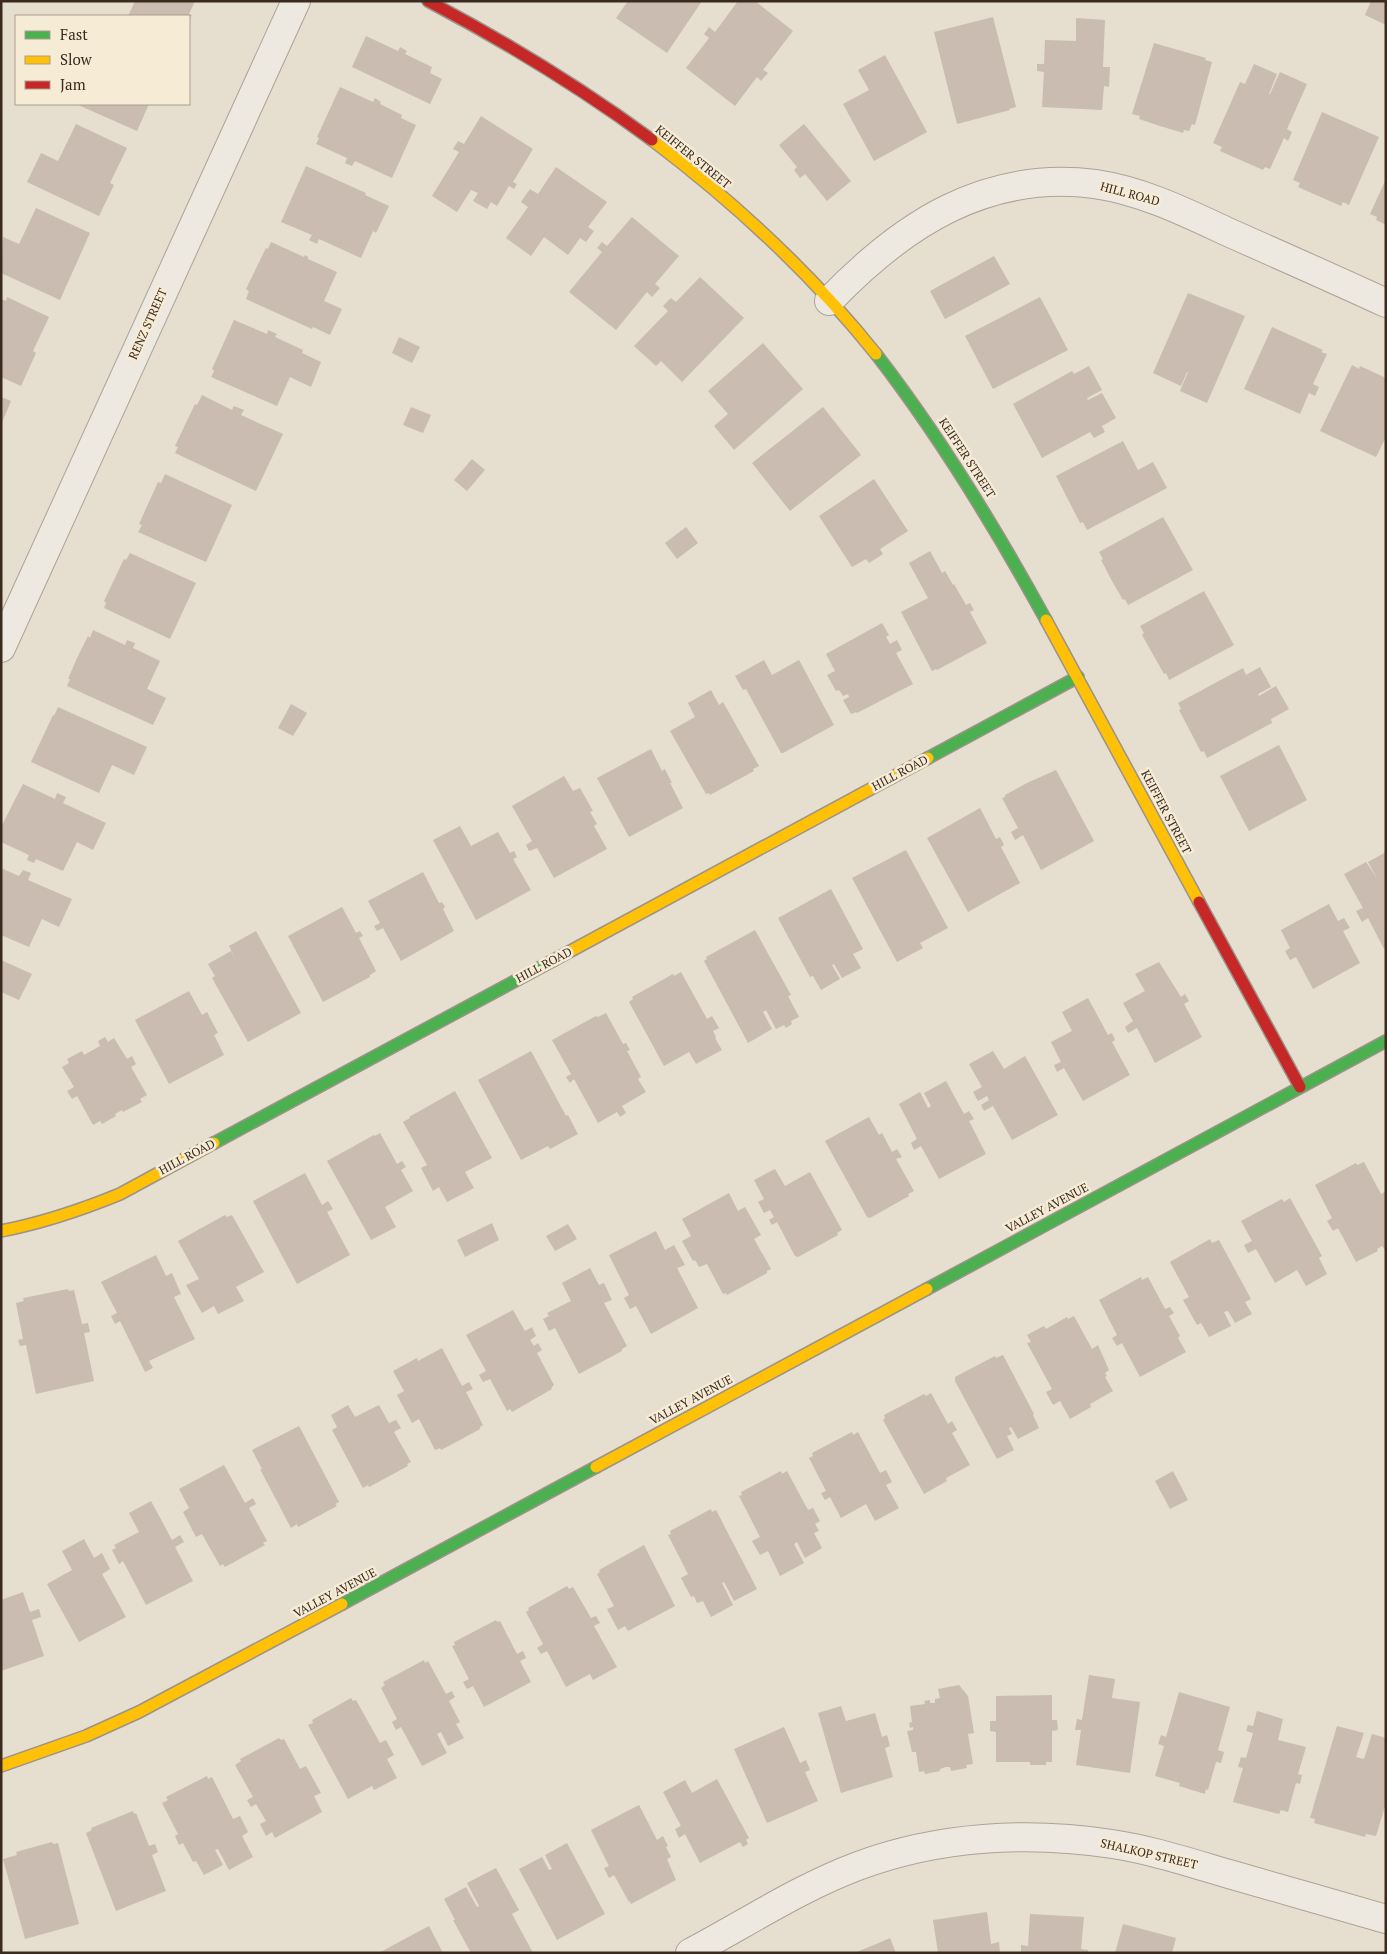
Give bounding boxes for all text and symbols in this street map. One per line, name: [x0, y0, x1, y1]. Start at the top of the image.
legend: [15, 15, 190, 105]
text: Fast: [60, 24, 88, 44]
text: Slow: [60, 49, 93, 69]
text: Jam: [60, 74, 86, 94]
street label: KEIFFER STREET: [653, 122, 734, 192]
street label: HILL ROAD: [1099, 178, 1162, 209]
street label: RENZ STREET: [125, 285, 170, 362]
street label: KEIFFER STREET: [936, 415, 999, 501]
street label: HILL ROAD: [869, 752, 930, 794]
street label: KEIFFER STREET: [1138, 767, 1195, 857]
street label: HILL ROAD: [513, 944, 574, 986]
street label: HILL ROAD: [156, 1136, 217, 1178]
street label: VALLEY AVENUE: [1003, 1179, 1091, 1236]
street label: VALLEY AVENUE: [647, 1371, 735, 1428]
street label: VALLEY AVENUE: [291, 1564, 379, 1621]
street label: SHALKOP STREET: [1099, 1835, 1200, 1872]

